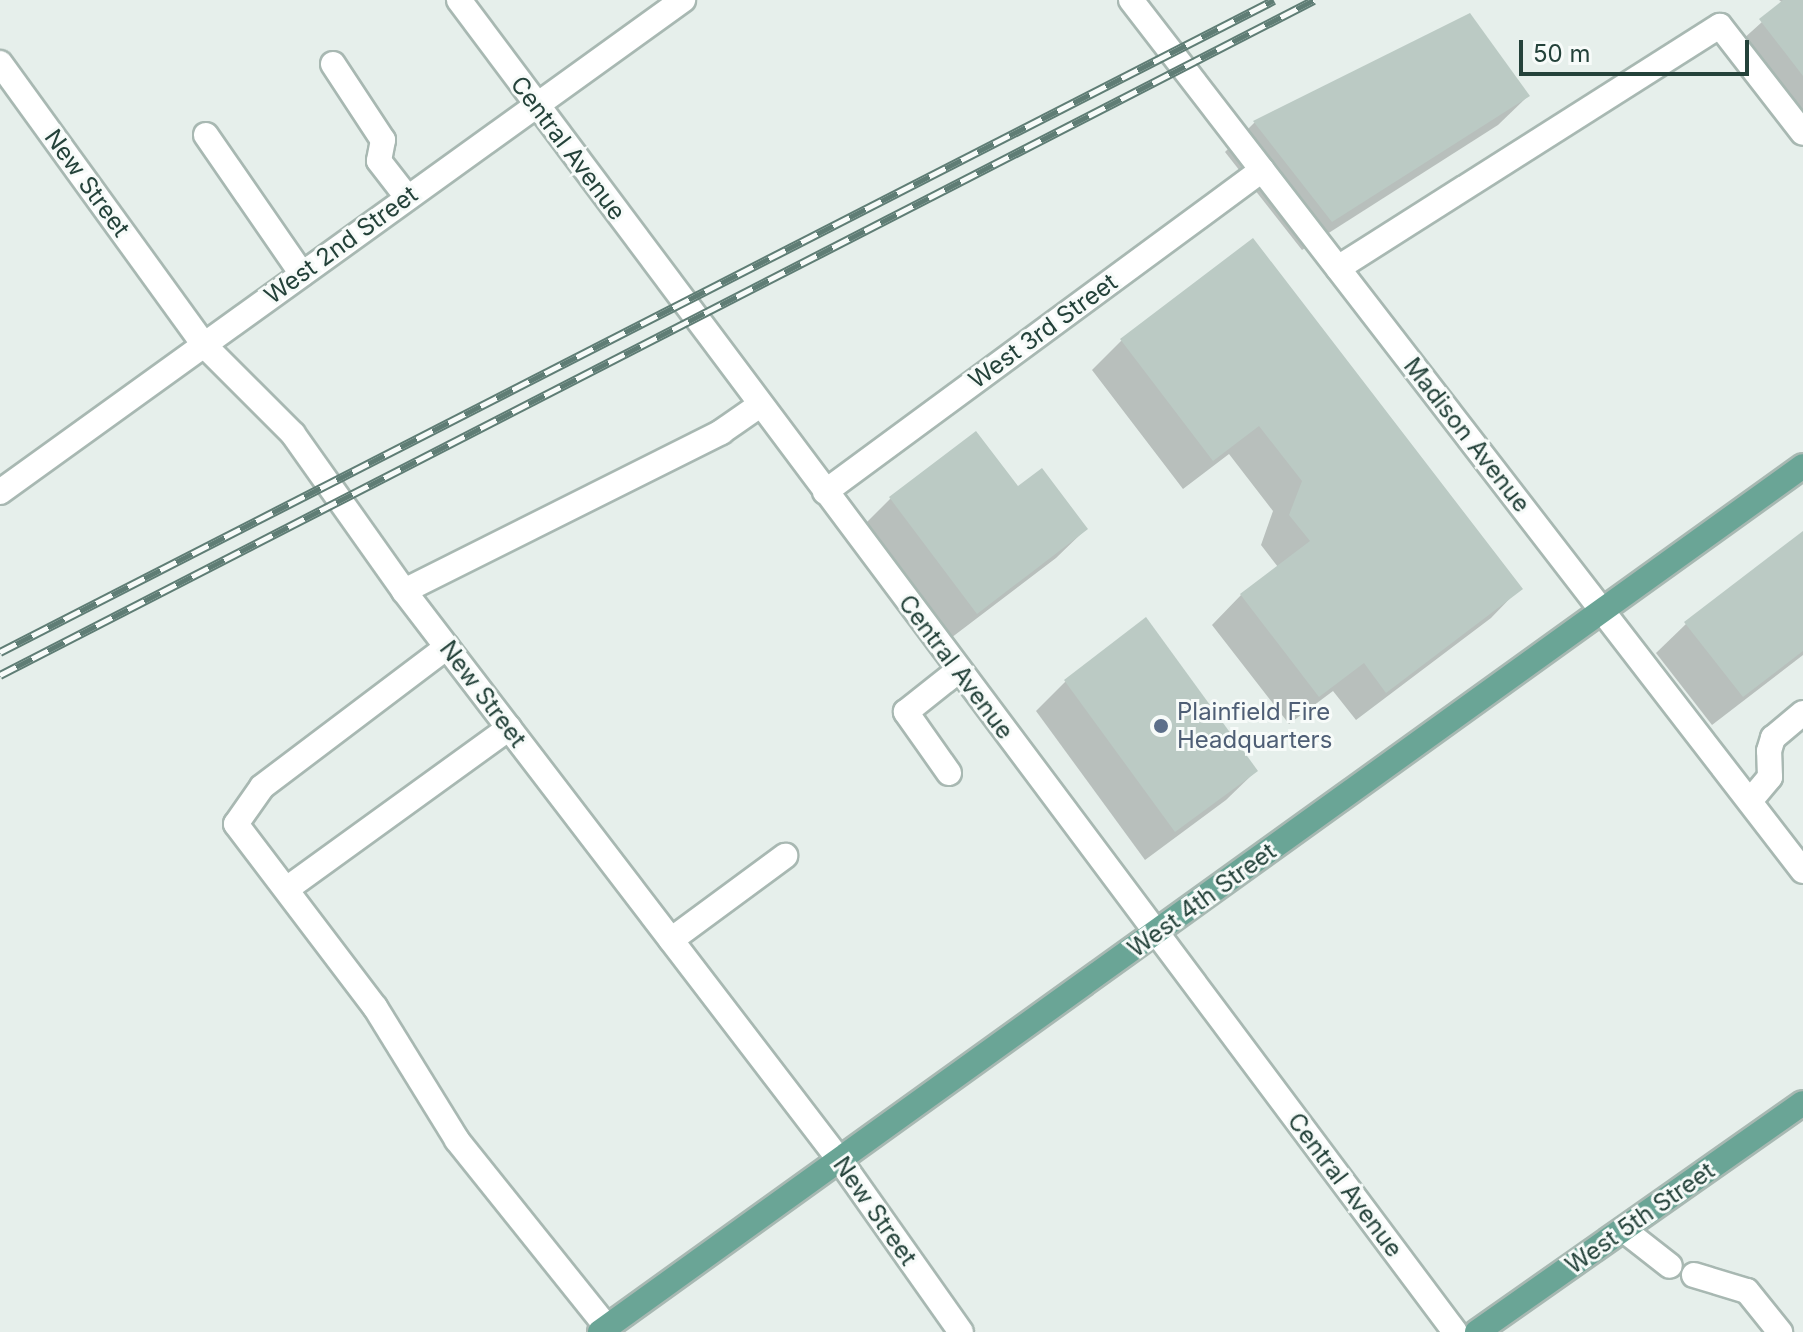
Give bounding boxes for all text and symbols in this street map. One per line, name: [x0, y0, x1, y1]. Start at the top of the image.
scale bar: [1523, 24, 1753, 74]
text: 50 m: [1533, 39, 1591, 68]
street label: Central Avenue: [504, 70, 632, 226]
street label: New Street: [38, 124, 136, 242]
street label: West 2nd Street: [259, 180, 423, 310]
street label: West 3rd Street: [963, 268, 1123, 394]
street label: Madison Avenue: [1398, 352, 1536, 518]
street label: Central Avenue: [892, 589, 1020, 745]
street label: New Street: [434, 635, 532, 753]
place label: Plainfield Fire Headquarters: [1177, 698, 1332, 754]
marker: Plainfield Fire Headquarters: [1152, 717, 1170, 735]
street label: West 4th Street: [1122, 837, 1282, 963]
street label: Central Avenue: [1281, 1107, 1409, 1263]
street label: New Street: [827, 1151, 923, 1271]
street label: West 5th Street: [1560, 1156, 1720, 1280]

